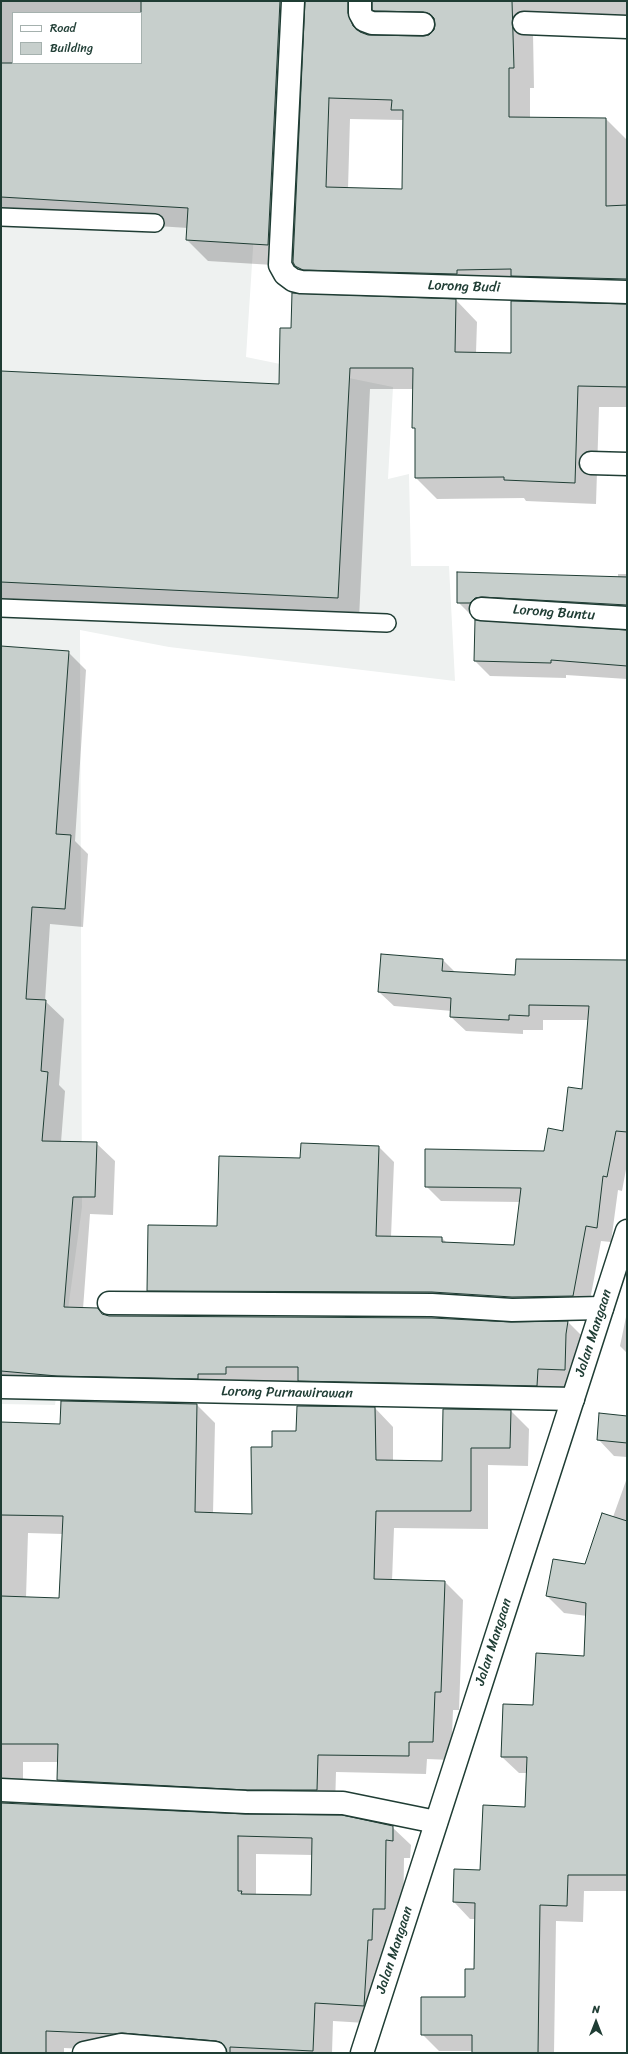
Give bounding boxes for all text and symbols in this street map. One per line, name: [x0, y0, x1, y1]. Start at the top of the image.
legend: [12, 12, 142, 64]
text: Road: [50, 17, 76, 39]
text: Building: [50, 37, 93, 59]
street label: Lorong Budi: [428, 277, 500, 297]
street label: Lorong Buntu: [512, 602, 596, 624]
street label: Jalan Mangaan: [572, 1287, 616, 1379]
street label: Lorong Purnawirawan: [221, 1383, 353, 1403]
street label: Jalan Mangaan: [472, 1596, 516, 1688]
street label: Jalan Mangaan: [373, 1904, 417, 1996]
text: N: [592, 2000, 600, 2019]
north arrow: [576, 2002, 616, 2042]

